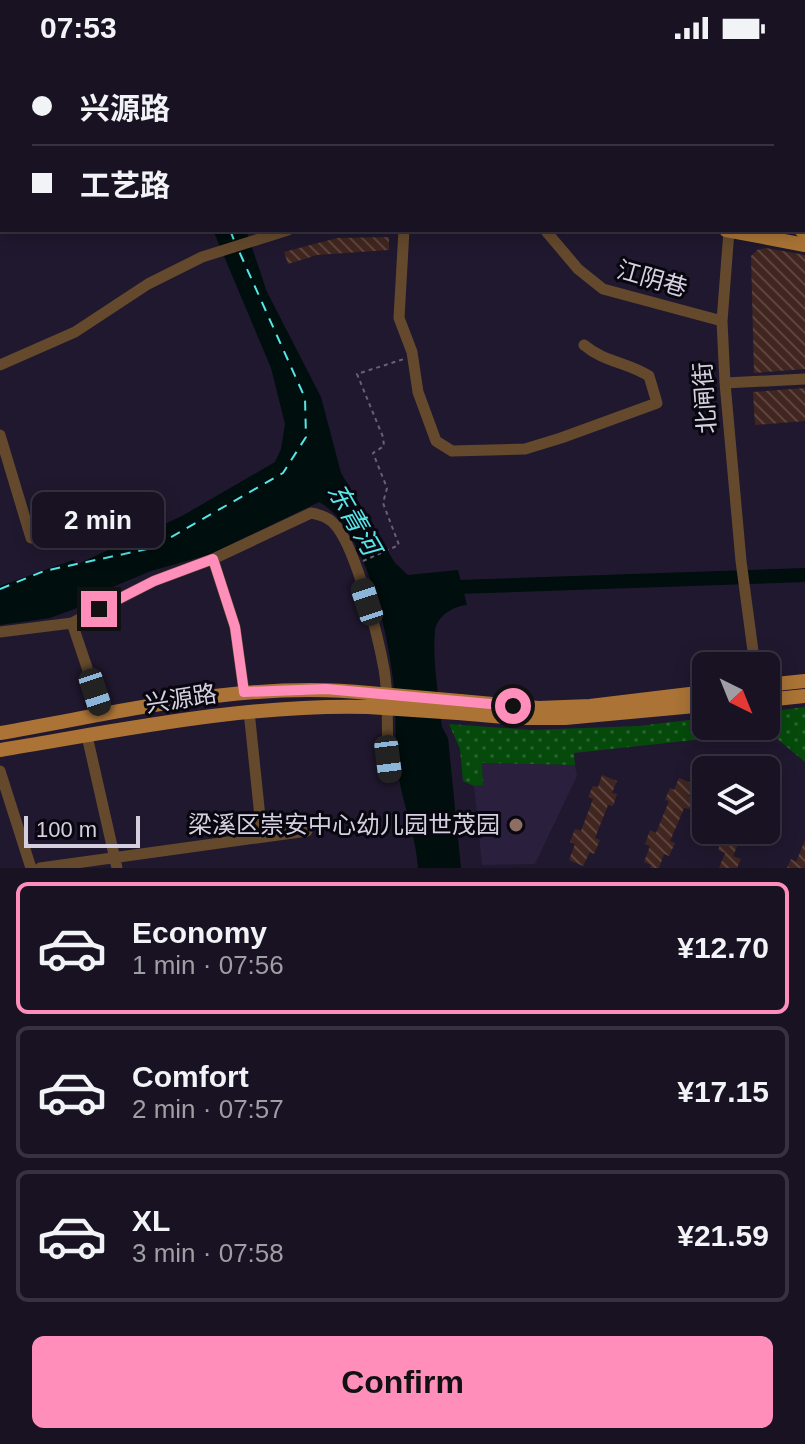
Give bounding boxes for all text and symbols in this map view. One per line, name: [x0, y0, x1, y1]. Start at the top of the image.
text: 07:53: [40, 11, 117, 44]
text: 兴源路: [80, 92, 170, 125]
text: 工艺路: [80, 169, 170, 202]
street label: 江阴巷: [614, 256, 690, 301]
street label: 北闸街: [689, 361, 720, 435]
water label: 东青河: [322, 478, 389, 565]
callout: 2 min: [33, 493, 165, 549]
text: 2 min: [64, 505, 132, 535]
car: [348, 575, 386, 629]
route end: [81, 591, 117, 627]
north arrow: [692, 652, 780, 740]
map controls: [692, 652, 780, 844]
car: [76, 665, 114, 719]
street label: 兴源路: [143, 680, 219, 717]
route start: [495, 688, 531, 724]
car: [373, 734, 403, 784]
button: layers: [692, 756, 780, 844]
place label: 梁溪区崇安中心幼儿园世茂园: [188, 811, 500, 838]
scale bar: [24, 812, 140, 848]
marker: 梁溪区崇安中心幼儿园世茂园: [507, 816, 525, 834]
text: 100 m: [36, 817, 97, 842]
icon: car: [36, 912, 108, 984]
text: Economy: [132, 916, 267, 949]
text: ¥12.70: [677, 931, 769, 964]
text: 1 min · 07:56: [132, 950, 284, 980]
icon: car: [36, 1056, 108, 1128]
text: Comfort: [132, 1060, 249, 1093]
text: ¥17.15: [677, 1075, 769, 1108]
text: 2 min · 07:57: [132, 1094, 284, 1124]
icon: car: [36, 1200, 108, 1272]
text: XL: [132, 1204, 170, 1237]
text: ¥21.59: [677, 1219, 769, 1252]
text: 3 min · 07:58: [132, 1238, 284, 1268]
button: Confirm: [32, 1336, 773, 1428]

